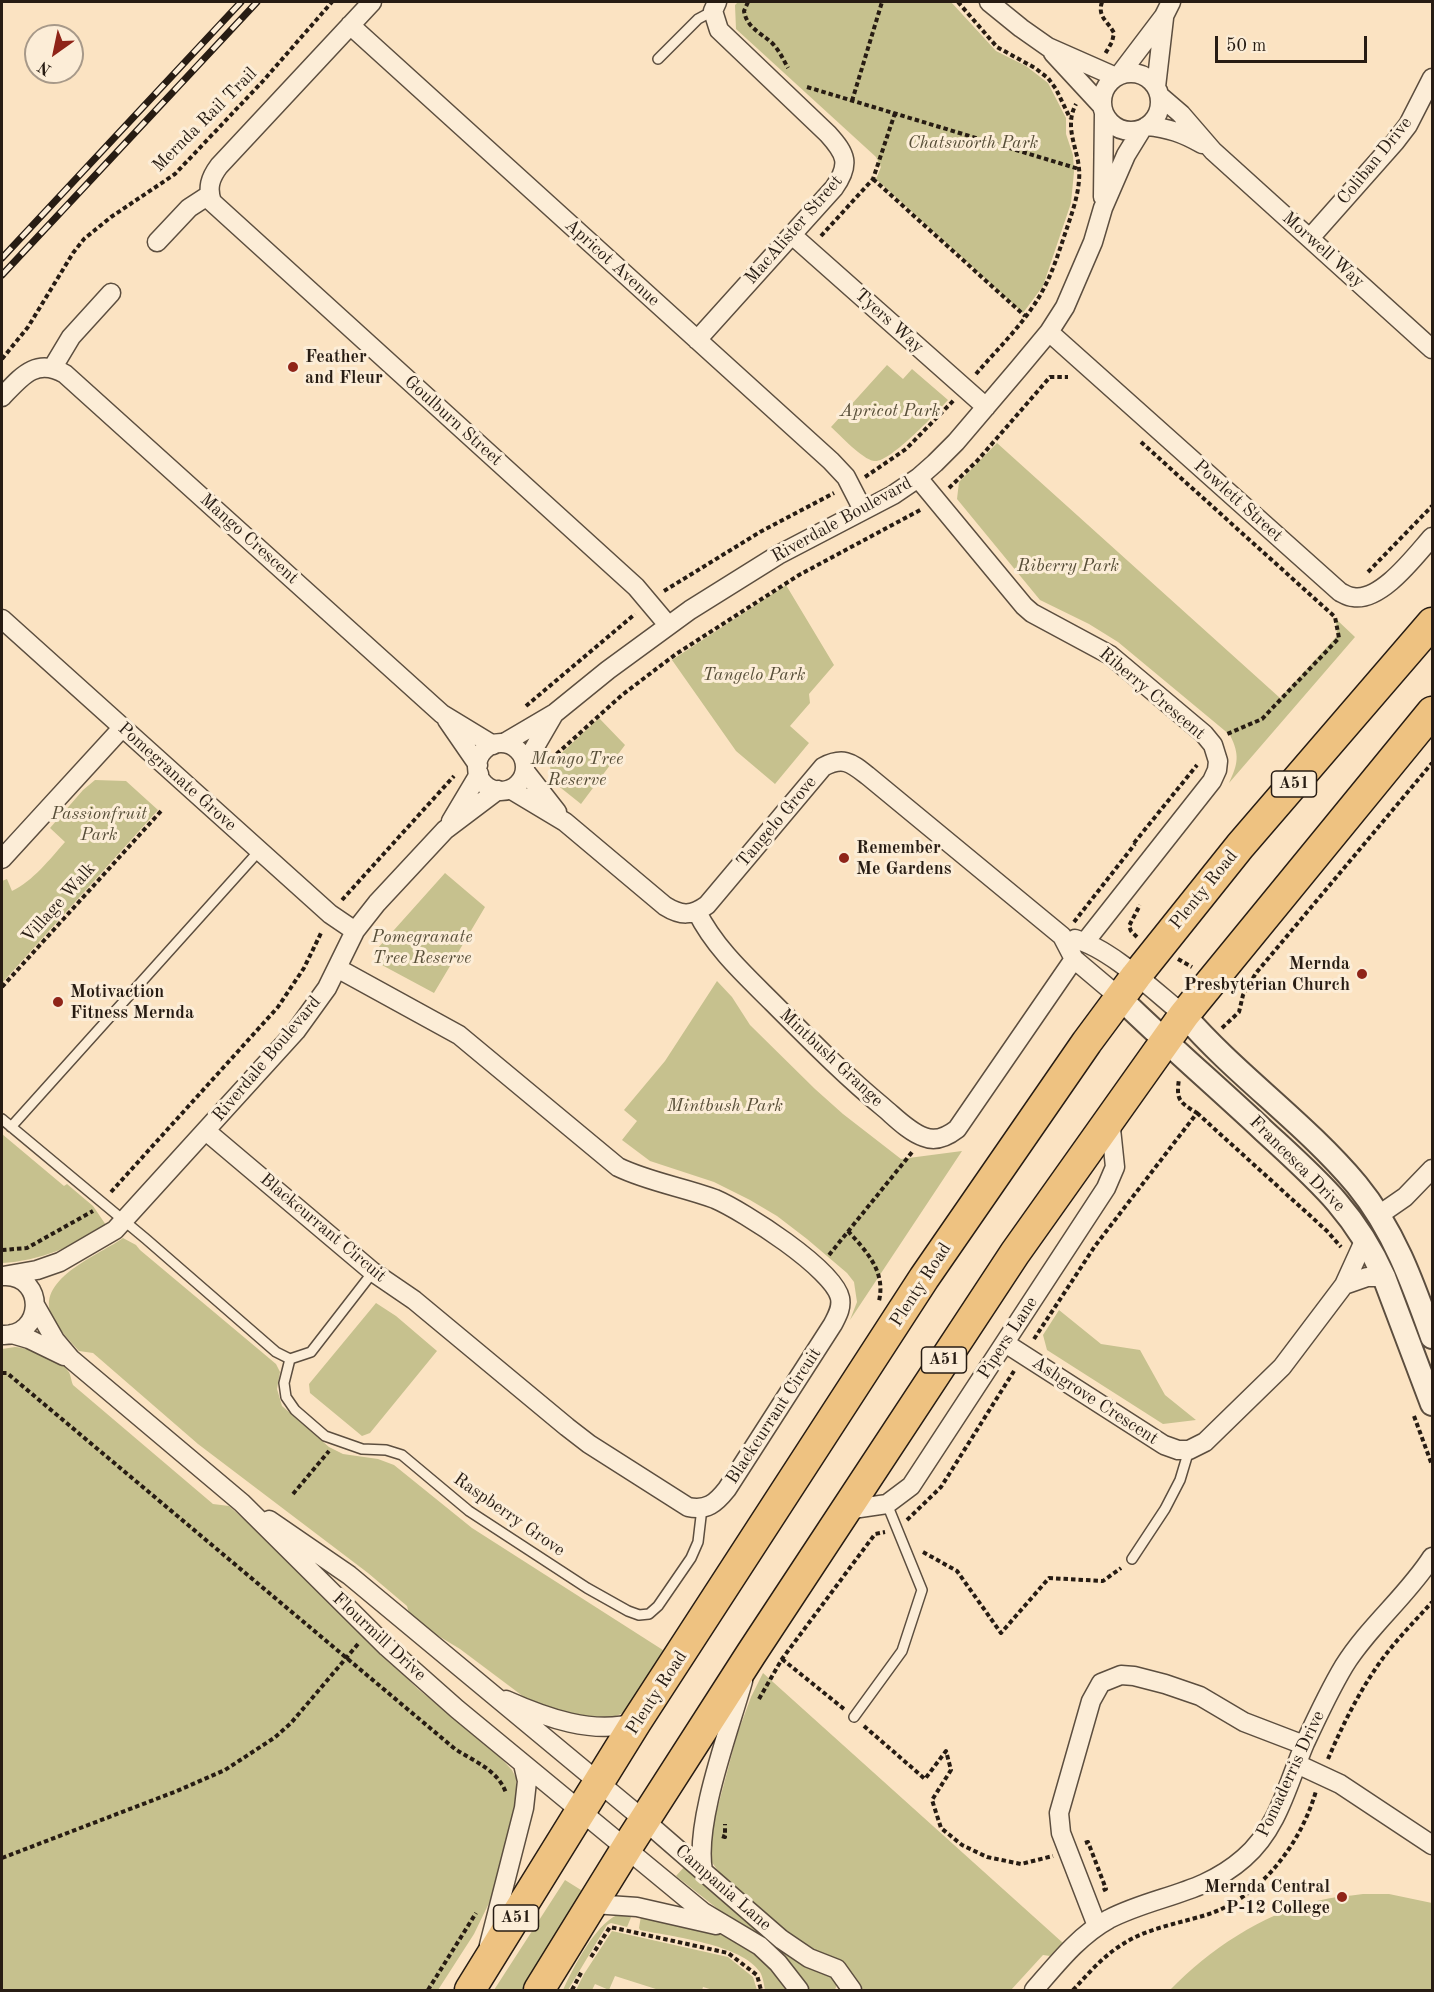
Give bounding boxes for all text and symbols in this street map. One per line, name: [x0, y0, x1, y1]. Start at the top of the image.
north arrow: [24, 24, 84, 84]
scale bar: [1218, 24, 1370, 62]
text: 50 m: [1226, 37, 1266, 55]
text: N: [36, 57, 55, 77]
street label: Mernda Rail Trail: [148, 63, 262, 177]
street label: Coliban Drive: [1333, 113, 1417, 209]
park label: Chatsworth Park: [908, 132, 1038, 154]
street label: MacAlister Street: [741, 171, 847, 289]
street label: Morwell Way: [1277, 207, 1369, 293]
street label: Apricot Avenue: [560, 215, 664, 311]
street label: Tyers Way: [850, 284, 928, 358]
place label: Feather and Fleur: [305, 346, 383, 388]
marker: Feather and Fleur: [286, 360, 300, 374]
street label: Goulburn Street: [399, 371, 507, 471]
park label: Apricot Park: [840, 400, 940, 422]
street label: Powlett Street: [1189, 455, 1287, 547]
street label: Riverdale Boulevard: [768, 472, 916, 568]
street label: Mango Crescent: [195, 489, 303, 589]
park label: Riberry Park: [1017, 555, 1119, 577]
street label: Riberry Crescent: [1094, 643, 1210, 745]
park label: Tangelo Park: [703, 664, 805, 686]
street label: Pomegranate Grove: [113, 718, 241, 836]
park label: Mango Tree Reserve: [531, 748, 623, 790]
road number: A51: [1272, 771, 1316, 797]
street label: Tangelo Grove: [732, 772, 822, 872]
park label: Passionfruit Park: [51, 803, 147, 846]
place label: Remember Me Gardens: [856, 837, 951, 880]
street label: Plenty Road: [1165, 846, 1243, 934]
marker: Remember Me Gardens: [837, 851, 851, 865]
street label: Village Walk: [17, 858, 101, 948]
park label: Pomegranate Tree Reserve: [371, 926, 473, 968]
place label: Mernda Presbyterian Church: [1184, 953, 1350, 996]
marker: Mernda Presbyterian Church: [1355, 967, 1369, 981]
place label: Motivaction Fitness Mernda: [70, 981, 194, 1024]
street label: Riverdale Boulevard: [208, 992, 326, 1126]
marker: Motivaction Fitness Mernda: [51, 995, 65, 1009]
street label: Mintbush Grange: [774, 1004, 888, 1112]
park label: Mintbush Park: [667, 1095, 783, 1117]
street label: Francesca Drive: [1244, 1111, 1350, 1217]
street label: Blackcurrant Circuit: [255, 1169, 391, 1287]
street label: Plenty Road: [886, 1239, 956, 1331]
street label: Pipers Lane: [973, 1293, 1043, 1383]
street label: Blackcurrant Circuit: [722, 1344, 826, 1488]
road number: A51: [922, 1347, 966, 1373]
street label: Ashgrove Crescent: [1028, 1352, 1162, 1450]
street label: Raspberry Grove: [449, 1469, 569, 1561]
street label: Flourmill Drive: [328, 1588, 430, 1686]
street label: Plenty Road: [622, 1647, 692, 1739]
street label: Pomaderris Drive: [1252, 1707, 1330, 1841]
street label: Campania Lane: [670, 1840, 776, 1936]
place label: Mernda Central P-12 College: [1204, 1876, 1330, 1918]
marker: Mernda Central P-12 College: [1335, 1890, 1349, 1904]
road number: A51: [494, 1905, 538, 1931]

